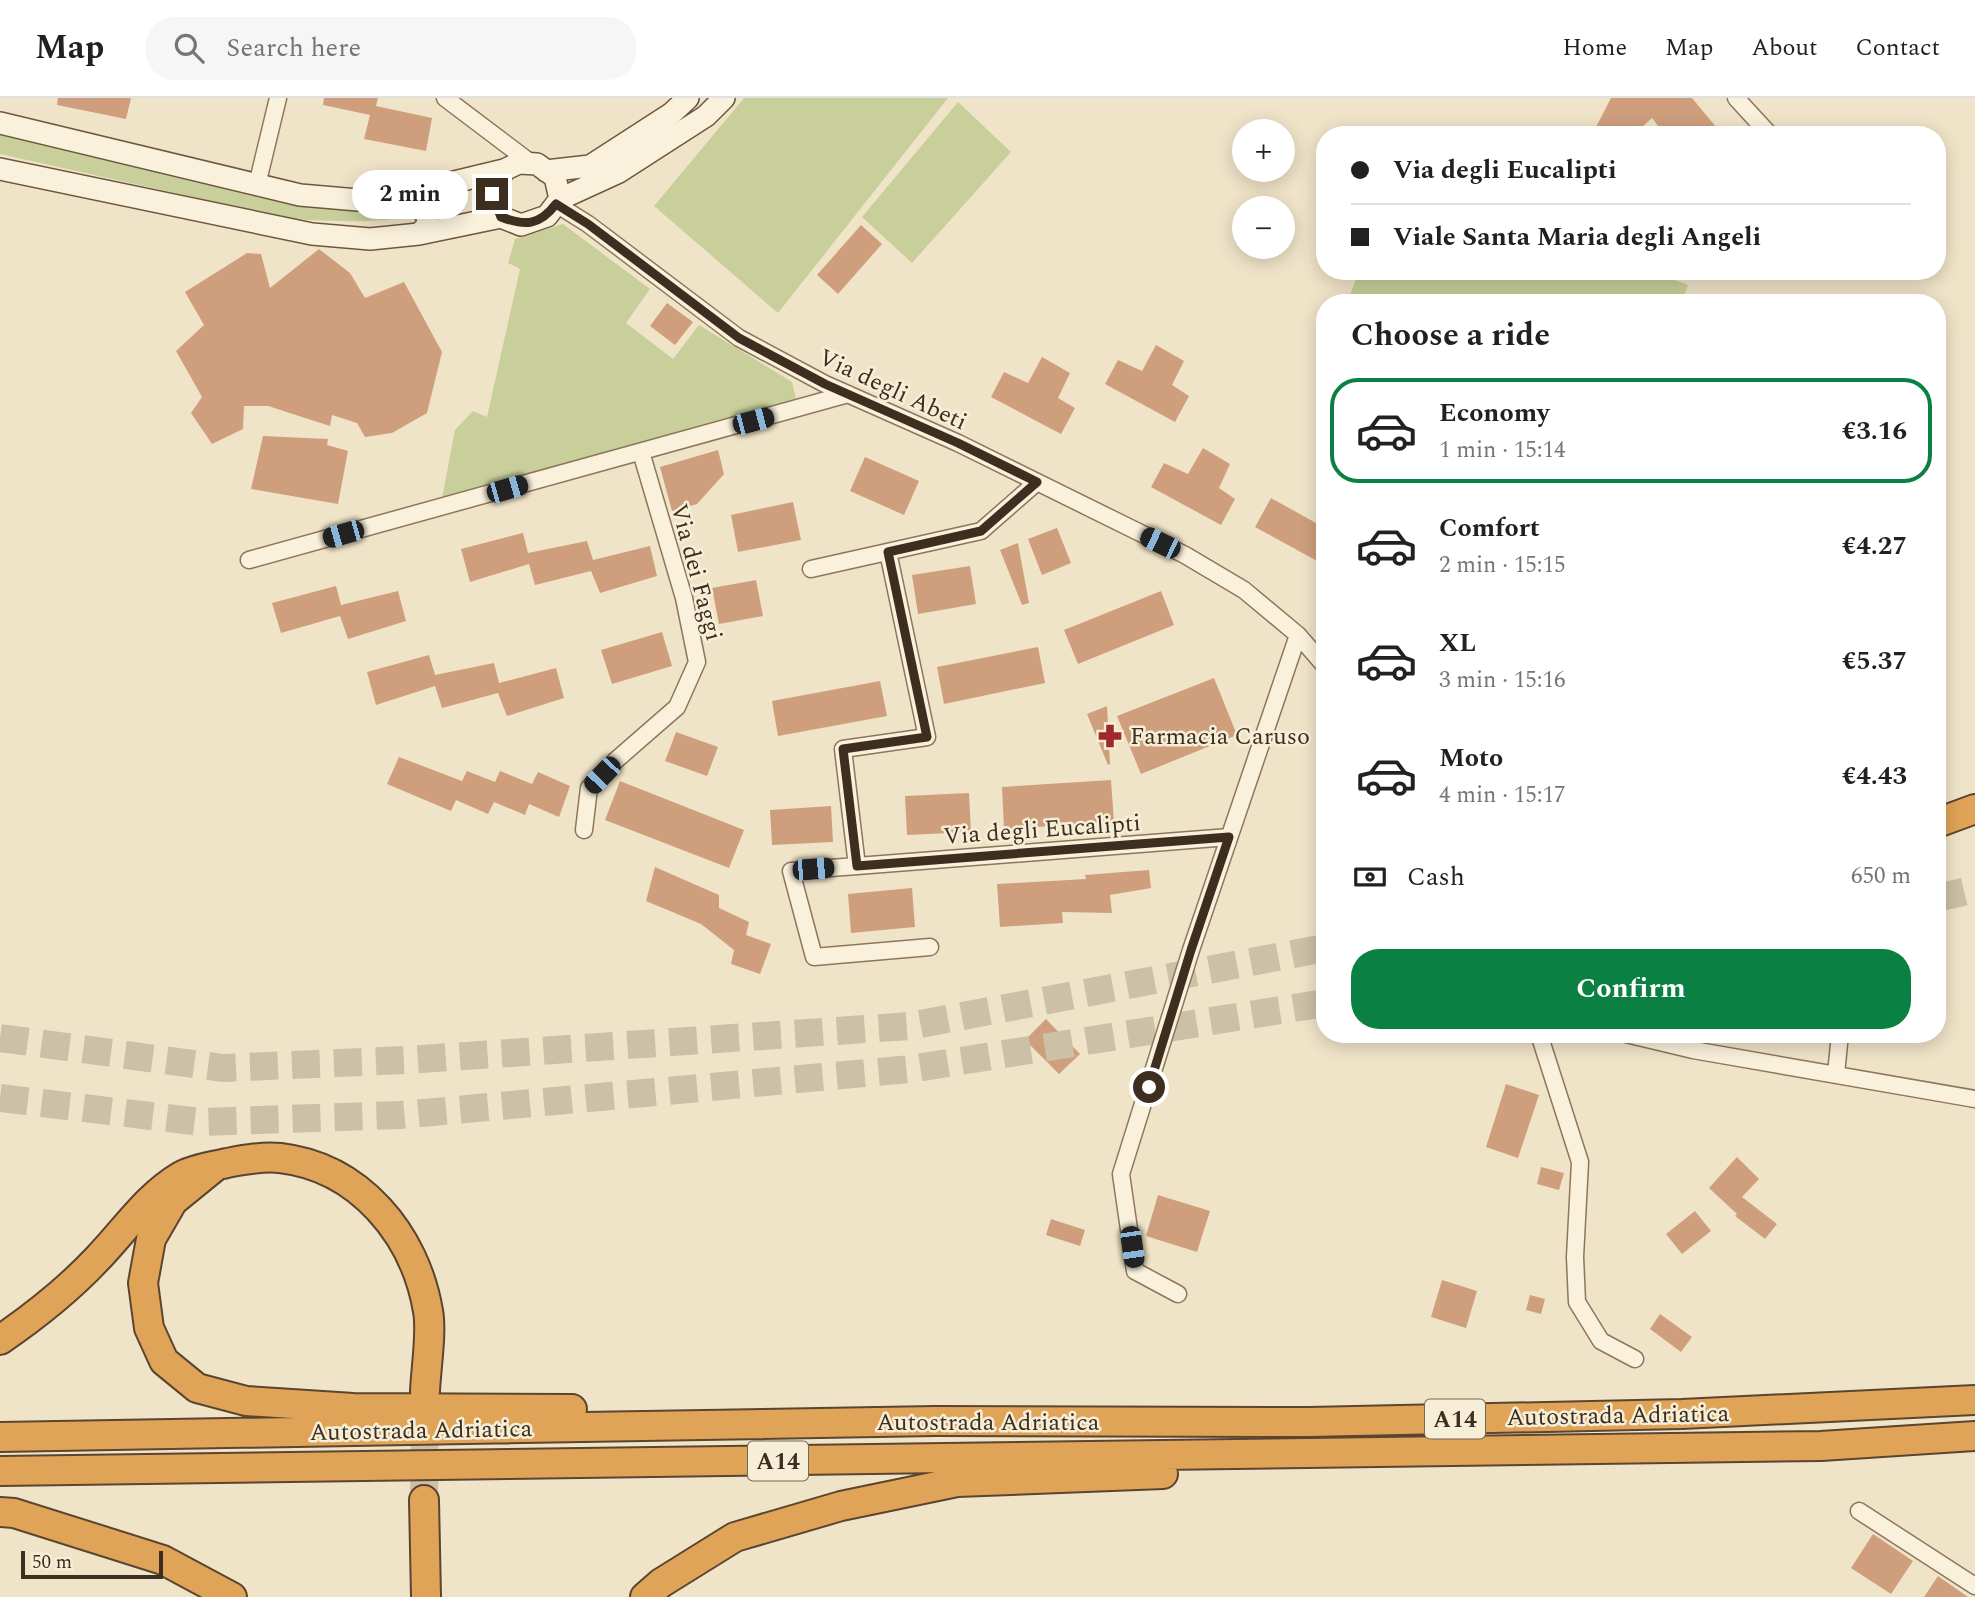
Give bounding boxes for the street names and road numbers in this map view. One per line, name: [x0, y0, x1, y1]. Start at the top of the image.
street label: Via degli Abeti: [812, 340, 973, 440]
street label: Via dei Faggi: [660, 500, 732, 645]
street label: Via degli Eucalipti: [942, 805, 1142, 855]
street label: Autostrada Adriatica: [1506, 1396, 1730, 1436]
road number: A14: [1425, 1400, 1485, 1438]
street label: Autostrada Adriatica: [877, 1405, 1100, 1441]
street label: Autostrada Adriatica: [309, 1411, 533, 1451]
road number: A14: [748, 1442, 808, 1480]

